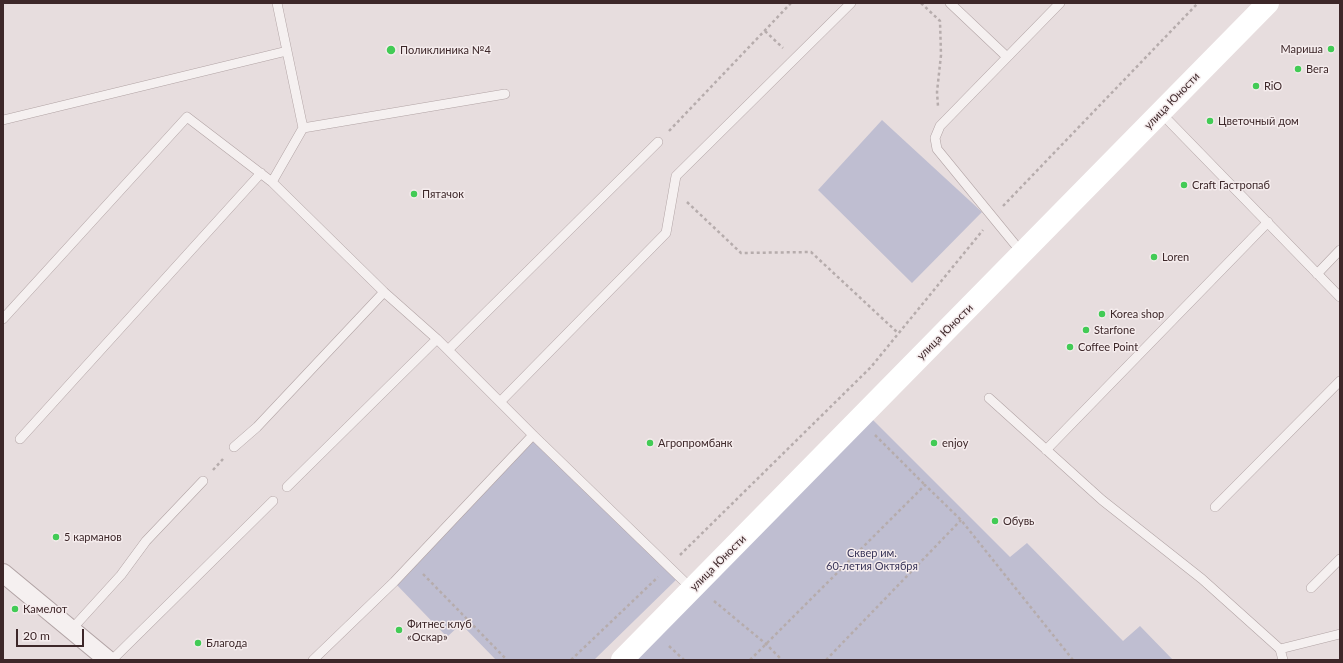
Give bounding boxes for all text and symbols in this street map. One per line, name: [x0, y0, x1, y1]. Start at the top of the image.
place label: Мариша: [1280, 42, 1323, 56]
place label: Поликлиника №4: [400, 43, 491, 57]
marker: Поликлиника №4: [385, 44, 397, 56]
marker: Мариша: [1326, 44, 1336, 54]
place label: Вега: [1306, 62, 1329, 76]
marker: Вега: [1293, 64, 1303, 74]
street label: улица Юности: [1142, 70, 1202, 132]
place label: RiO: [1264, 79, 1282, 93]
marker: RiO: [1251, 81, 1261, 91]
place label: Цветочный дом: [1218, 114, 1299, 128]
marker: Цветочный дом: [1205, 116, 1215, 126]
place label: Craft Гастропаб: [1192, 178, 1270, 192]
marker: Craft Гастропаб: [1179, 180, 1189, 190]
place label: Пятачок: [422, 187, 464, 201]
marker: Пятачок: [409, 189, 419, 199]
place label: Loren: [1162, 250, 1189, 264]
marker: Loren: [1149, 252, 1159, 262]
street label: улица Юности: [914, 301, 976, 363]
place label: Korea shop: [1110, 307, 1164, 321]
marker: Korea shop: [1097, 309, 1107, 319]
place label: Starfone: [1094, 323, 1135, 337]
marker: Starfone: [1081, 325, 1091, 335]
place label: Coffee Point: [1078, 340, 1138, 354]
marker: Coffee Point: [1065, 342, 1075, 352]
place label: Агропромбанк: [658, 436, 732, 450]
place label: enjoy: [942, 436, 968, 450]
marker: Агропромбанк: [645, 438, 655, 448]
marker: enjoy: [929, 438, 939, 448]
place label: Обувь: [1003, 514, 1034, 528]
marker: Обувь: [990, 516, 1000, 526]
place label: 5 карманов: [64, 530, 122, 544]
marker: 5 карманов: [51, 532, 61, 542]
street label: улица Юности: [687, 532, 749, 594]
park label: Сквер им. 60-летия Октября: [826, 546, 918, 572]
place label: Камелот: [23, 602, 67, 616]
marker: Камелот: [10, 604, 20, 614]
place label: Фитнес клуб «Оскар»: [407, 617, 472, 643]
scale bar: [18, 621, 86, 647]
marker: Фитнес клуб «Оскар»: [394, 625, 404, 635]
text: 20 m: [23, 628, 50, 643]
place label: Благода: [206, 636, 247, 650]
marker: Благода: [193, 638, 203, 648]

